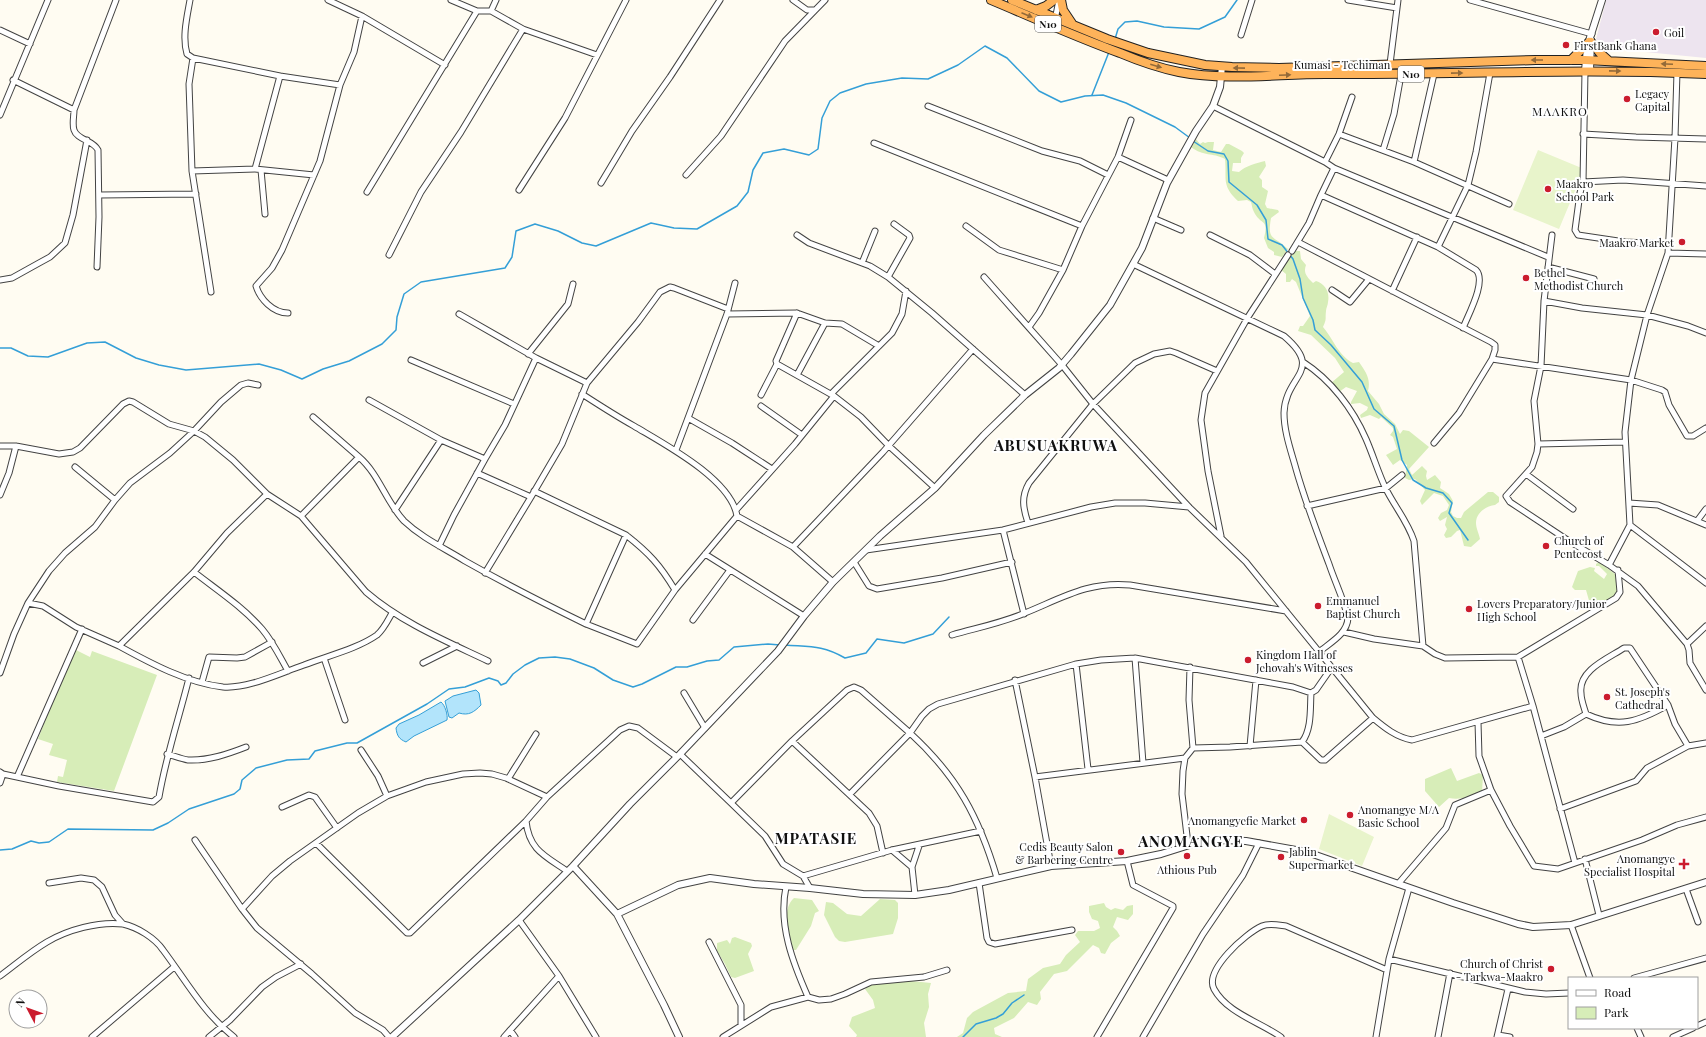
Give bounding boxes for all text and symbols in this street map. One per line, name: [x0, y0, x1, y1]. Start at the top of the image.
one-way arrow: [1021, 13, 1033, 19]
road number: N10: [1035, 16, 1061, 32]
place label: Goil: [1664, 25, 1684, 40]
marker: Goil: [1651, 27, 1661, 37]
place label: FirstBank Ghana: [1574, 38, 1657, 53]
marker: FirstBank Ghana: [1561, 40, 1571, 50]
street label: Kumasi - Techiman: [1294, 57, 1391, 72]
one-way arrow: [1530, 57, 1543, 63]
one-way arrow: [1661, 60, 1673, 67]
one-way arrow: [1150, 63, 1162, 69]
one-way arrow: [1233, 64, 1245, 71]
road number: N10: [1398, 66, 1424, 82]
one-way arrow: [1609, 68, 1622, 74]
one-way arrow: [1451, 70, 1464, 76]
one-way arrow: [1279, 72, 1292, 78]
place label: Legacy Capital: [1635, 86, 1670, 114]
marker: Legacy Capital: [1622, 94, 1632, 104]
district label: MAAKRO: [1532, 103, 1588, 119]
place label: Maakro School Park: [1556, 176, 1614, 204]
marker: Maakro School Park: [1543, 184, 1553, 194]
place label: Maakro Market: [1599, 235, 1674, 250]
marker: Maakro Market: [1677, 237, 1687, 247]
place label: Bethel Methodist Church: [1534, 265, 1624, 293]
marker: Bethel Methodist Church: [1521, 273, 1531, 283]
district label: ABUSUAKRUWA: [993, 435, 1118, 455]
place label: Church of Pentecost: [1554, 533, 1605, 561]
marker: Church of Pentecost: [1541, 541, 1551, 551]
place label: Emmanuel Baptist Church: [1326, 593, 1401, 621]
place label: Lovers Preparatory/Junior High School: [1477, 596, 1607, 624]
marker: Emmanuel Baptist Church: [1313, 601, 1323, 611]
marker: Lovers Preparatory/Junior High School: [1464, 604, 1474, 614]
place label: Kingdom Hall of Jehovah's Witnesses: [1255, 647, 1353, 675]
marker: Kingdom Hall of Jehovah's Witnesses: [1243, 655, 1253, 665]
place label: St. Joseph's Cathedral: [1615, 684, 1670, 712]
marker: St. Joseph's Cathedral: [1602, 692, 1612, 702]
place label: Anomangye M/A Basic School: [1357, 802, 1439, 830]
marker: Anomangye M/A Basic School: [1345, 810, 1355, 820]
place label: Anomangyefie Market: [1187, 813, 1296, 828]
marker: Anomangyefie Market: [1299, 815, 1309, 825]
district label: MPATASIE: [775, 828, 857, 848]
district label: ANOMANGYE: [1137, 831, 1244, 851]
place label: Cedis Beauty Salon & Barbering Centre: [1015, 839, 1113, 867]
place label: Jablin Supermarket: [1288, 844, 1353, 872]
marker: Cedis Beauty Salon & Barbering Centre: [1116, 847, 1126, 857]
marker: Athious Pub: [1182, 851, 1192, 861]
place label: Anomangye Specialist Hospital: [1584, 851, 1675, 879]
marker: Jablin Supermarket: [1276, 852, 1286, 862]
marker: Anomangye Specialist Hospital: [1678, 858, 1690, 870]
place label: Athious Pub: [1156, 862, 1217, 877]
place label: Church of Christ - Tarkwa-Maakro: [1456, 956, 1543, 984]
marker: Church of Christ - Tarkwa-Maakro: [1546, 964, 1556, 974]
legend: [1568, 977, 1698, 1029]
text: Road: [1604, 984, 1631, 1000]
north arrow: [8, 989, 48, 1029]
text: N: [12, 994, 28, 1010]
text: Park: [1604, 1004, 1629, 1020]

